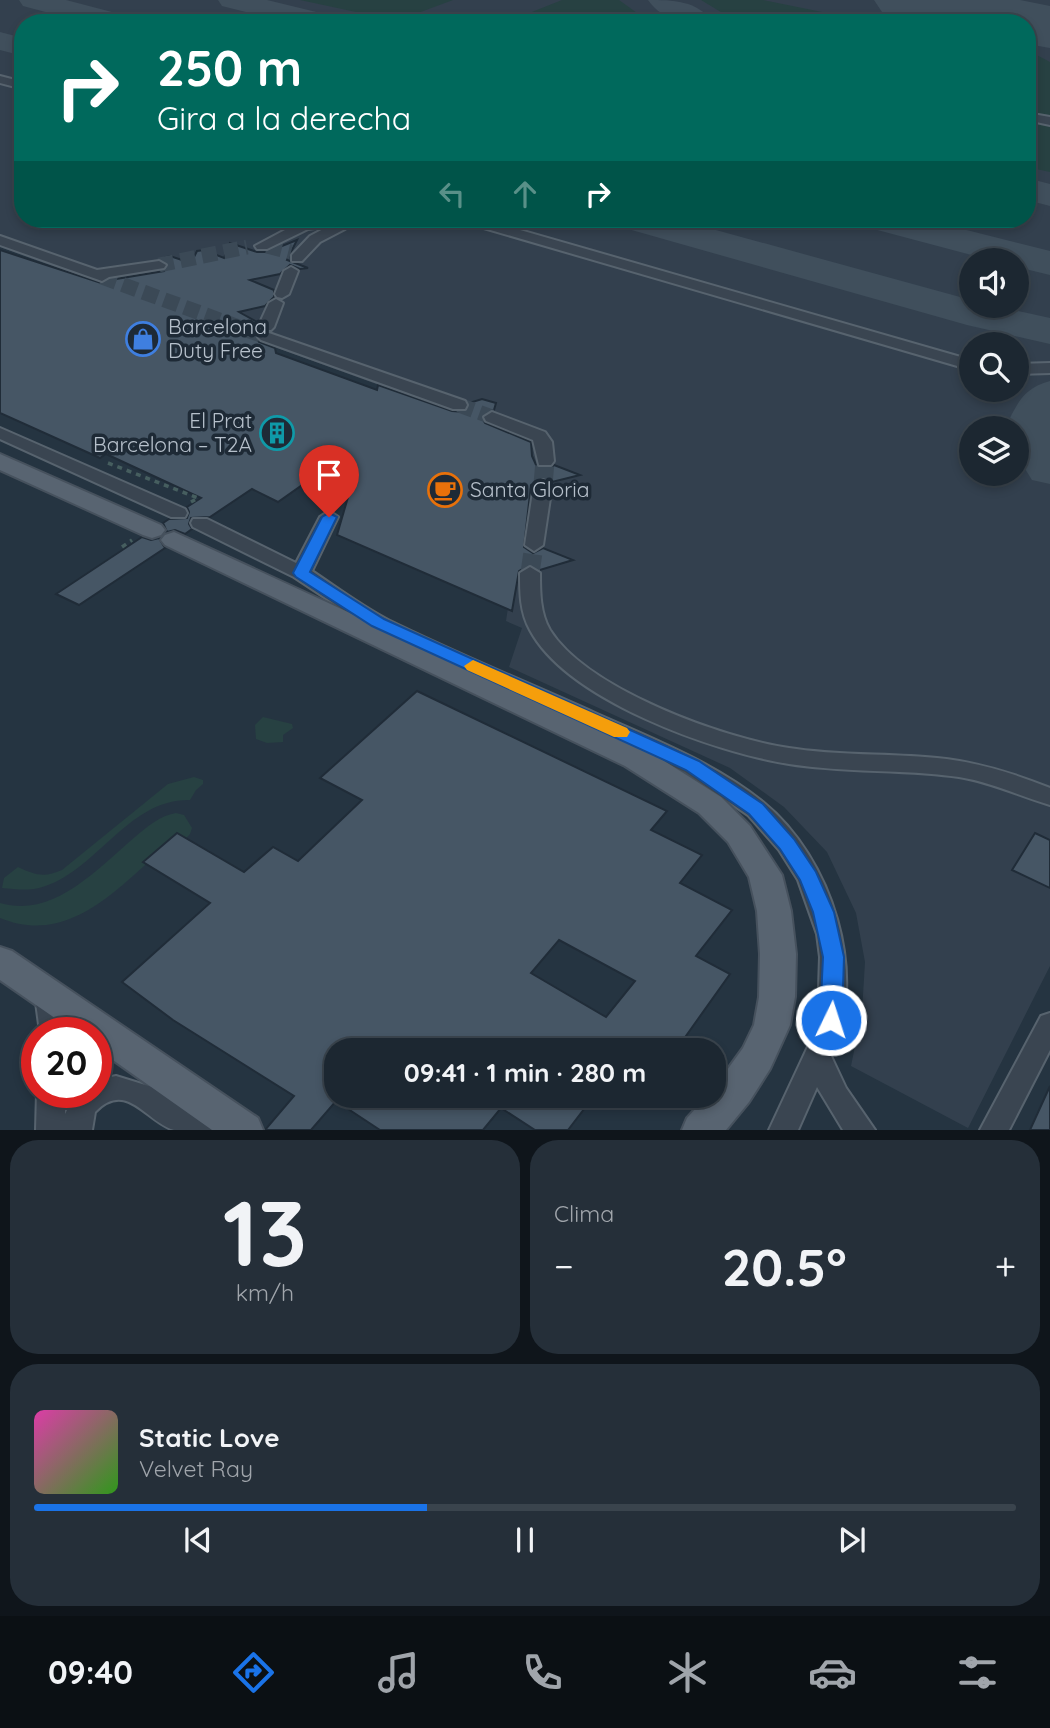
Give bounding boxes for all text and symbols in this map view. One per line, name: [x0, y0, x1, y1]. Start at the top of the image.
text: 250 m: [157, 37, 302, 98]
icon: right: [42, 42, 133, 133]
text: Gira a la derecha: [157, 98, 411, 138]
icon: left: [433, 175, 471, 213]
icon: ahead: [506, 175, 544, 213]
icon: right: [579, 175, 617, 213]
map controls: [959, 248, 1029, 486]
button: sound: [959, 248, 1029, 318]
place label: Barcelona Duty Free: [168, 313, 267, 363]
shop icon: Barcelona Duty Free: [124, 320, 162, 358]
button: search: [959, 332, 1029, 402]
place label: El Prat Barcelona – T2A: [93, 407, 252, 457]
building icon: El Prat Barcelona – T2A: [258, 414, 296, 452]
button: layers: [959, 416, 1029, 486]
pin: [299, 445, 359, 517]
icon: arrive: [310, 456, 348, 494]
cafe icon: Santa Gloria: [426, 471, 464, 509]
place label: Santa Gloria: [470, 476, 589, 502]
position arrow: [794, 983, 868, 1057]
speed limit sign: 20: [21, 1017, 112, 1108]
text: 09:41 · 1 min · 280 m: [404, 1056, 646, 1089]
text: 13: [223, 1175, 307, 1289]
text: Clima: [554, 1199, 614, 1228]
text: 20.5°: [722, 1234, 847, 1299]
text: −: [554, 1242, 574, 1290]
text: +: [995, 1242, 1016, 1290]
text: km/h: [236, 1278, 294, 1307]
text: Static Love: [139, 1421, 280, 1454]
text: Velvet Ray: [139, 1454, 253, 1483]
icon: previous: [179, 1521, 217, 1559]
icon: pause: [506, 1521, 544, 1559]
icon: next: [833, 1521, 871, 1559]
icon: directions: [229, 1648, 278, 1697]
icon: music: [374, 1648, 423, 1697]
icon: phone: [518, 1648, 567, 1697]
icon: climate: [663, 1648, 712, 1697]
icon: car: [808, 1648, 857, 1697]
icon: filters: [953, 1648, 1002, 1697]
text: 09:40: [48, 1652, 133, 1692]

